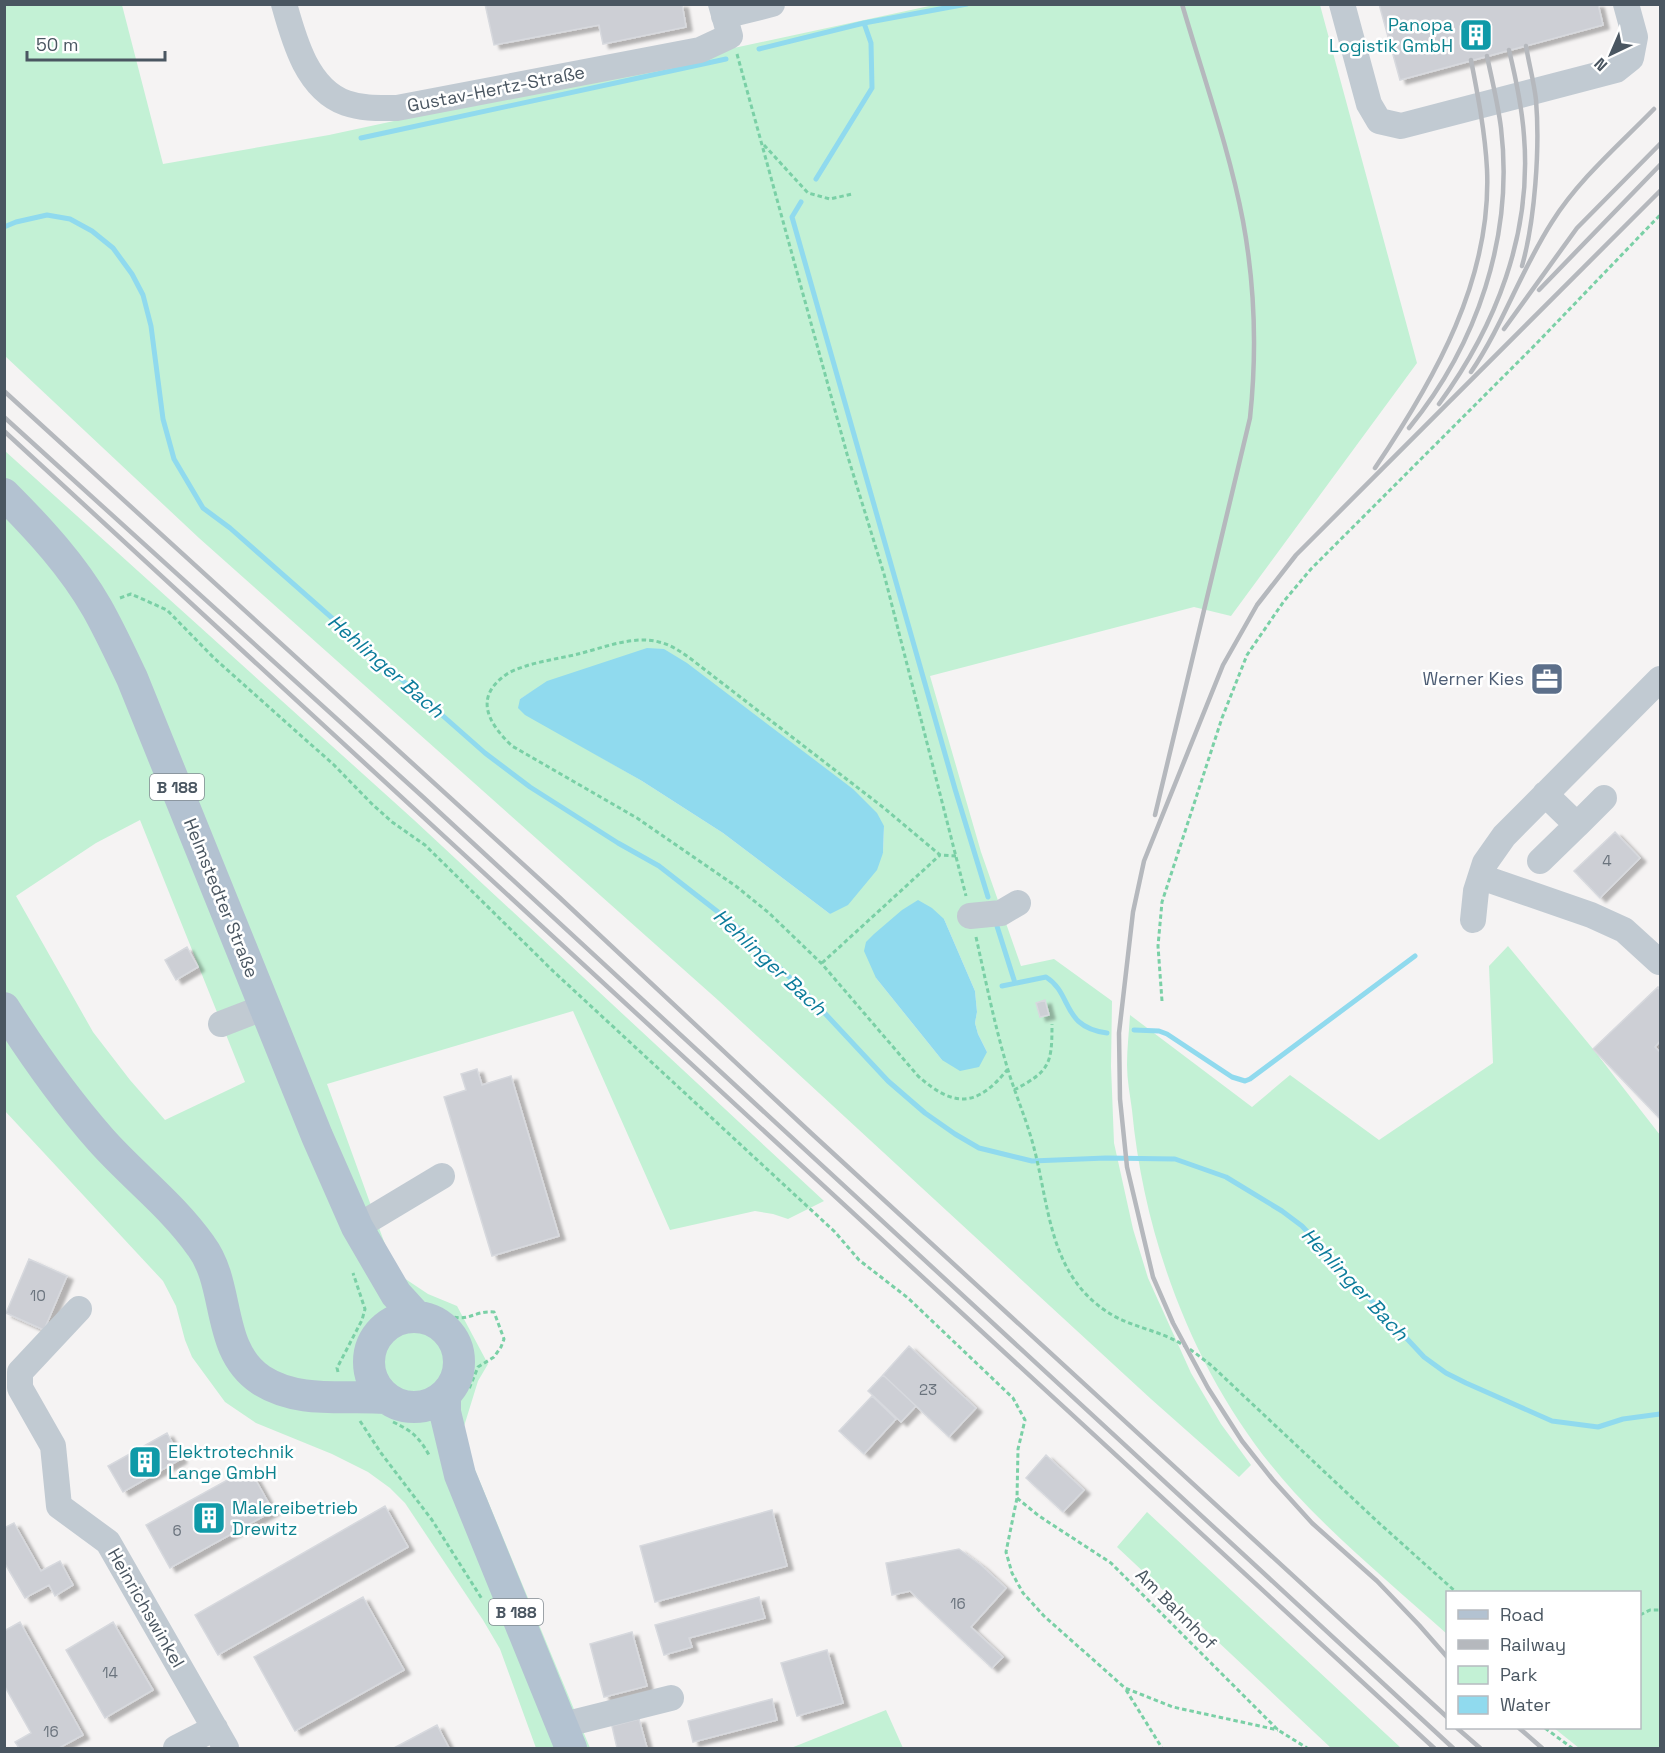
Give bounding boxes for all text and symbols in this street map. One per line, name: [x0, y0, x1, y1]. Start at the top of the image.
place label: Panopa Logistik GmbH: [1329, 13, 1453, 57]
building icon: Panopa Logistik GmbH: [1458, 17, 1494, 53]
scale bar: [27, 24, 165, 62]
north arrow: [1581, 24, 1641, 84]
text: 50 m: [36, 33, 78, 56]
text: N: [1590, 53, 1612, 76]
street label: Gustav-Hertz-Straße: [405, 60, 587, 117]
water label: Hehlinger Bach: [323, 609, 450, 724]
office icon: Werner Kies: [1529, 661, 1565, 697]
place label: Werner Kies: [1422, 667, 1524, 690]
road number: B 188: [150, 774, 204, 800]
street label: Helmstedter Straße: [179, 815, 264, 981]
house number: 4: [1602, 851, 1612, 870]
water label: Hehlinger Bach: [708, 903, 833, 1022]
water label: Hehlinger Bach: [1296, 1222, 1415, 1347]
house number: 10: [30, 1286, 46, 1305]
house number: 23: [919, 1380, 937, 1399]
place label: Elektrotechnik Lange GmbH: [168, 1440, 294, 1484]
building icon: Elektrotechnik Lange GmbH: [127, 1444, 163, 1480]
place label: Malereibetrieb Drewitz: [232, 1496, 358, 1540]
building icon: Malereibetrieb Drewitz: [191, 1500, 227, 1536]
house number: 6: [172, 1521, 182, 1540]
street label: Heinrichswinkel: [103, 1544, 190, 1672]
street label: Am Bahnhof: [1131, 1563, 1222, 1654]
legend: [1446, 1591, 1641, 1729]
house number: 16: [950, 1594, 966, 1613]
road number: B 188: [489, 1599, 543, 1625]
text: Road: [1500, 1603, 1544, 1626]
text: Railway: [1500, 1633, 1566, 1656]
house number: 14: [102, 1663, 118, 1682]
text: Park: [1500, 1663, 1538, 1686]
text: Water: [1500, 1693, 1551, 1716]
house number: 16: [43, 1722, 59, 1741]

